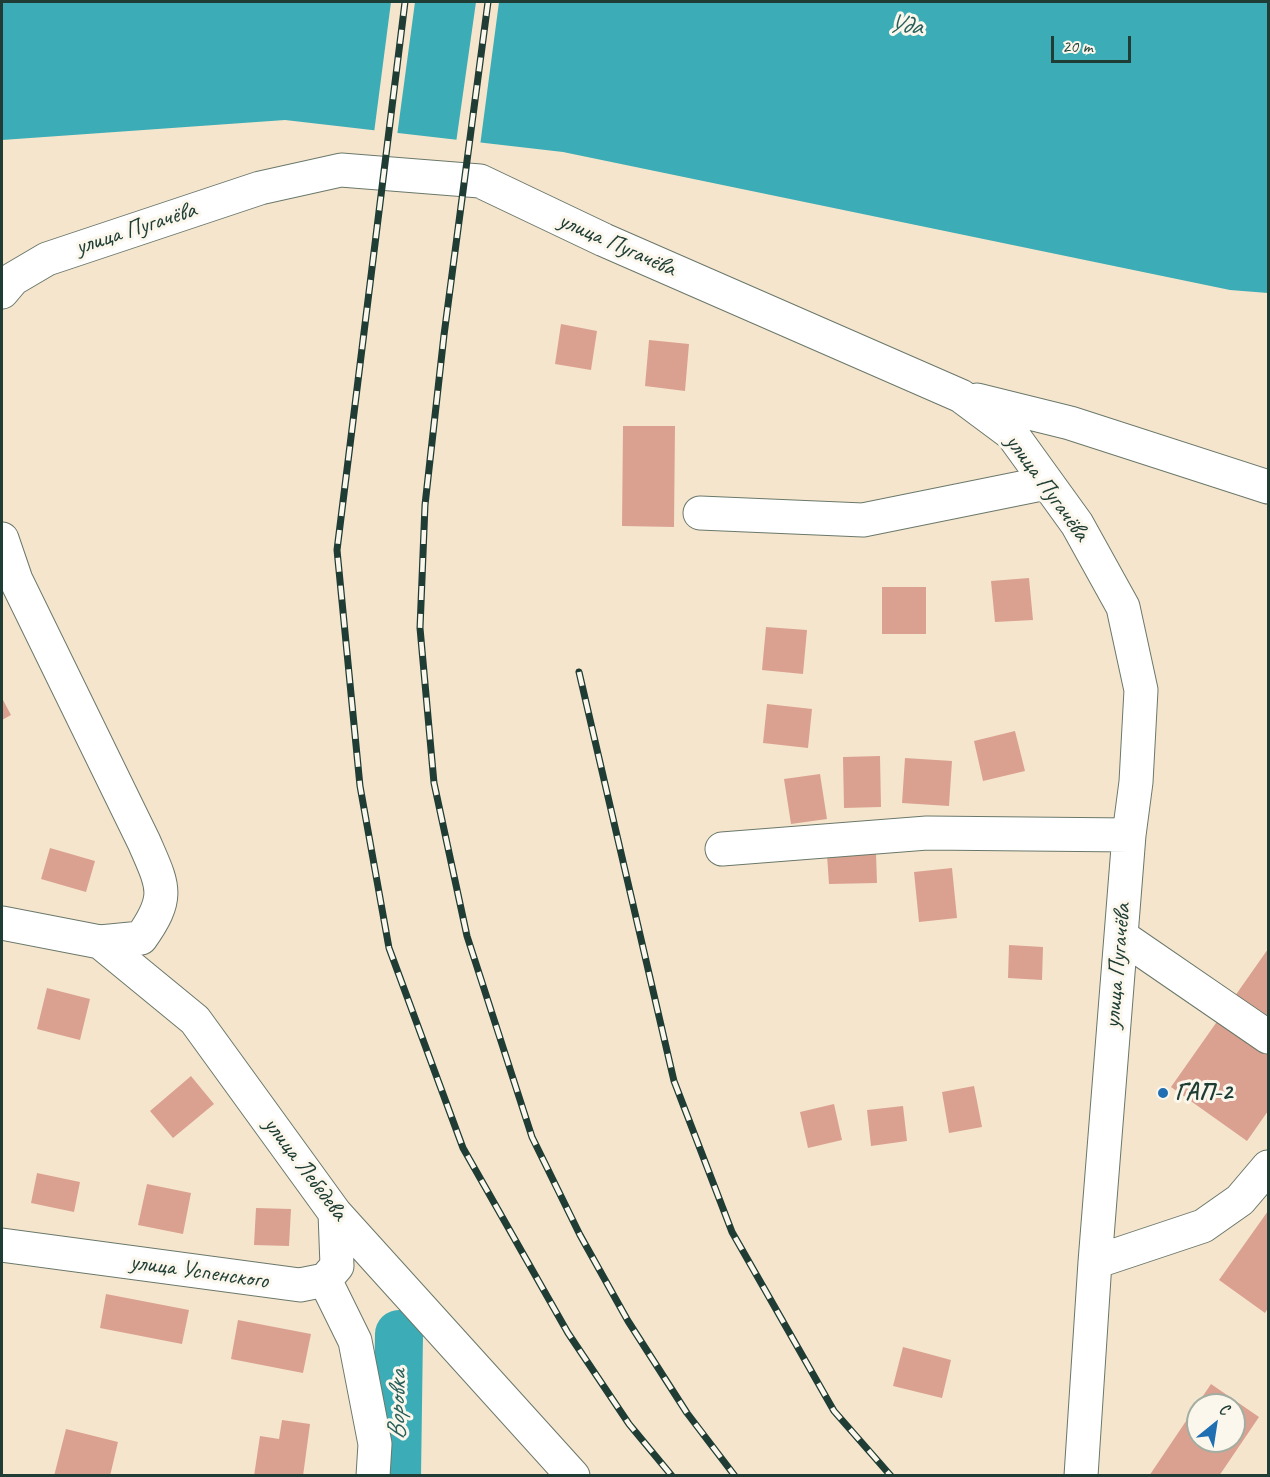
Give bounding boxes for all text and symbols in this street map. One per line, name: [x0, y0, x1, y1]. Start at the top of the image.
water label: Уда: [887, 9, 923, 43]
scale bar: [1054, 24, 1134, 62]
text: 20 m: [1062, 35, 1093, 57]
street label: улица Пугачёва: [72, 196, 200, 262]
street label: улица Пугачёва: [554, 206, 680, 284]
street label: улица Пугачёва: [999, 429, 1095, 547]
street label: улица Пугачёва: [1098, 902, 1138, 1030]
place label: ГАП-2: [1175, 1079, 1232, 1107]
marker: ГАП-2: [1156, 1086, 1170, 1100]
street label: улица Лебедева: [257, 1112, 353, 1226]
street label: улица Успенского: [128, 1248, 270, 1296]
water label: Воровка: [382, 1370, 414, 1440]
north arrow: [1186, 1393, 1246, 1453]
text: С: [1216, 1399, 1232, 1420]

